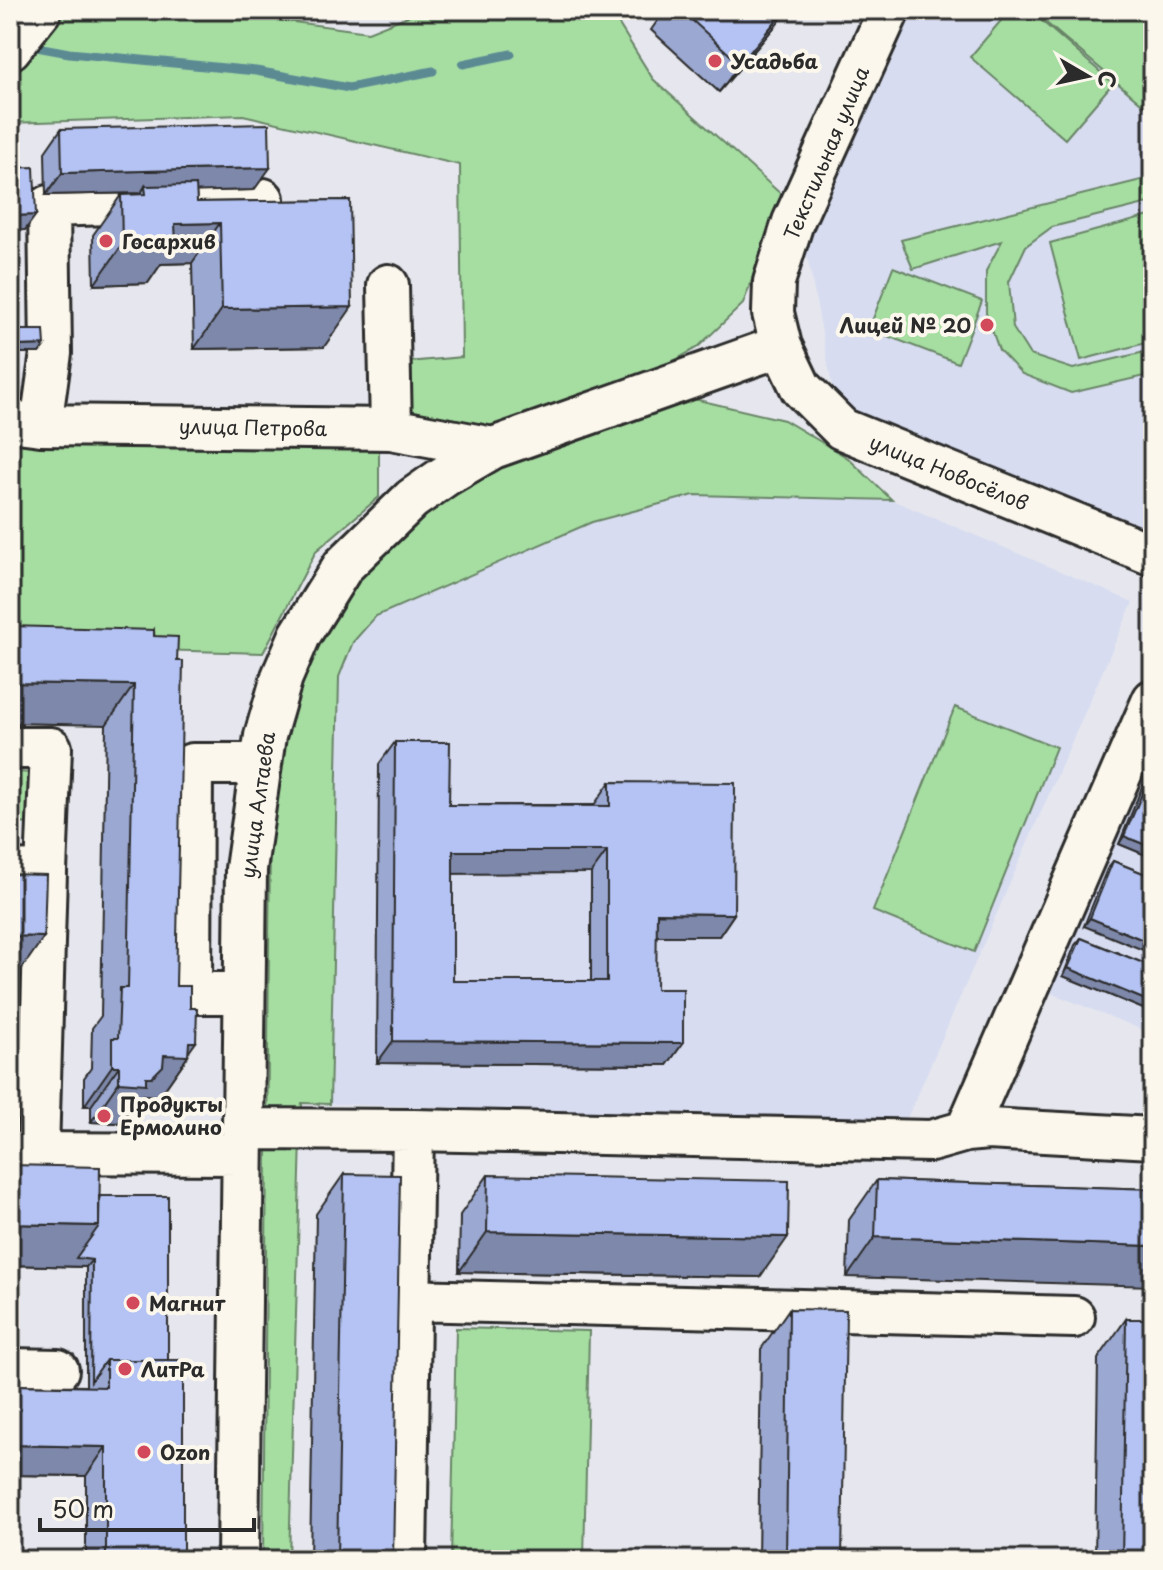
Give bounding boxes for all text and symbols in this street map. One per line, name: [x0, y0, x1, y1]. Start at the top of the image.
north arrow: [1047, 36, 1127, 116]
place label: Усадьба: [730, 46, 818, 76]
marker: Усадьба: [706, 52, 724, 70]
street label: Текстильная улица: [776, 61, 876, 244]
text: С: [1091, 69, 1126, 90]
place label: Госархив: [122, 226, 216, 256]
marker: Госархив: [97, 232, 115, 250]
place label: Лицей № 20: [839, 310, 971, 340]
marker: Лицей № 20: [978, 316, 996, 334]
street label: улица Петрова: [179, 411, 328, 443]
street label: улица Новосёлов: [865, 426, 1033, 518]
street label: улица Алтаева: [232, 729, 282, 880]
place label: Продукты Ермолино: [120, 1089, 223, 1142]
marker: Продукты Ермолино: [95, 1107, 113, 1125]
place label: Магнит: [149, 1288, 226, 1318]
marker: Магнит: [124, 1294, 142, 1312]
place label: ЛитРа: [141, 1354, 205, 1384]
marker: ЛитРа: [116, 1360, 134, 1378]
place label: Ozon: [160, 1437, 210, 1467]
marker: Ozon: [135, 1443, 153, 1461]
scale bar: [40, 1482, 254, 1532]
text: 50 m: [52, 1490, 114, 1526]

